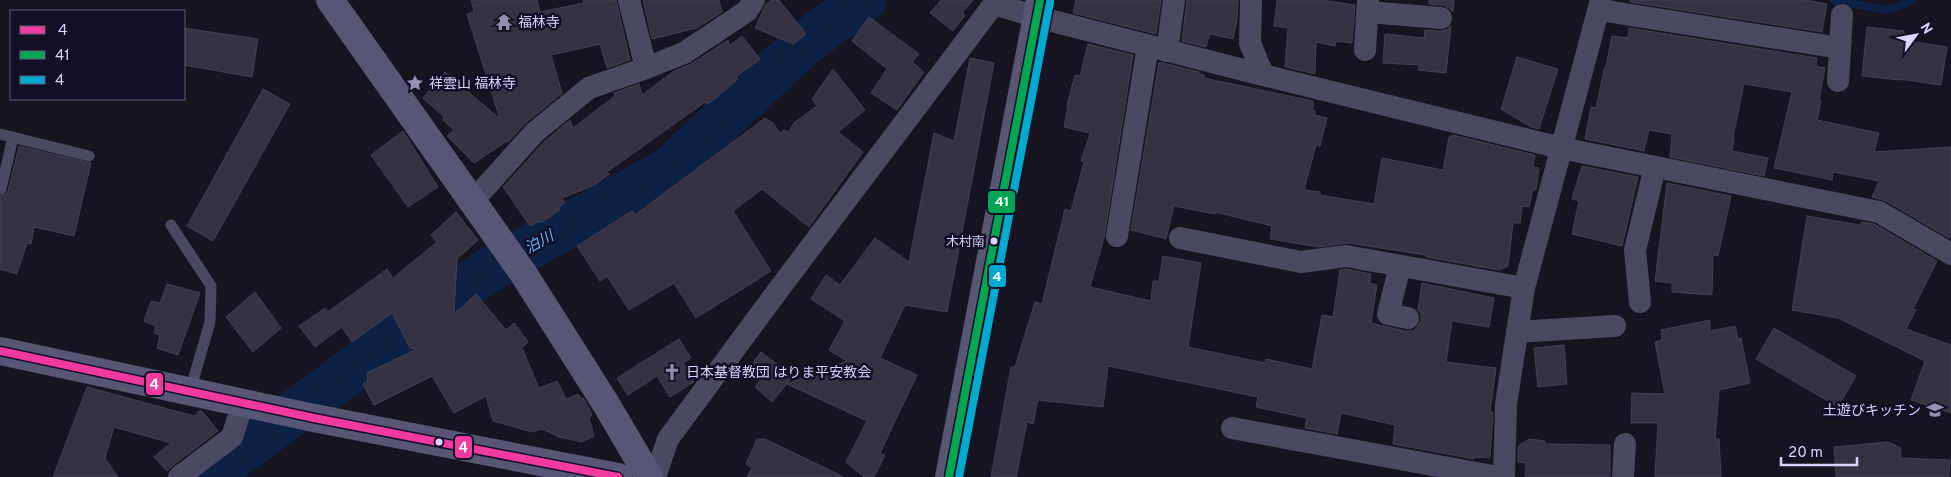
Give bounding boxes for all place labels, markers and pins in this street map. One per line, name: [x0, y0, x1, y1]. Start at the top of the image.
temple icon: 福林寺: [494, 12, 514, 32]
place label: 福林寺: [518, 15, 560, 32]
place icon: 祥雲山 福林寺: [405, 73, 425, 93]
place label: 祥雲山 福林寺: [429, 76, 516, 93]
place label: 木村南: [946, 234, 985, 251]
marker: 木村南: [989, 236, 999, 246]
church icon: 日本基督教団 はりま平安教会: [662, 362, 682, 382]
place label: 日本基督教団 はりま平安教会: [686, 365, 871, 382]
school or university icon: 土遊びキッチン: [1925, 400, 1945, 420]
place label: 土遊びキッチン: [1823, 402, 1921, 420]
unlabelled marker: [434, 437, 444, 447]

